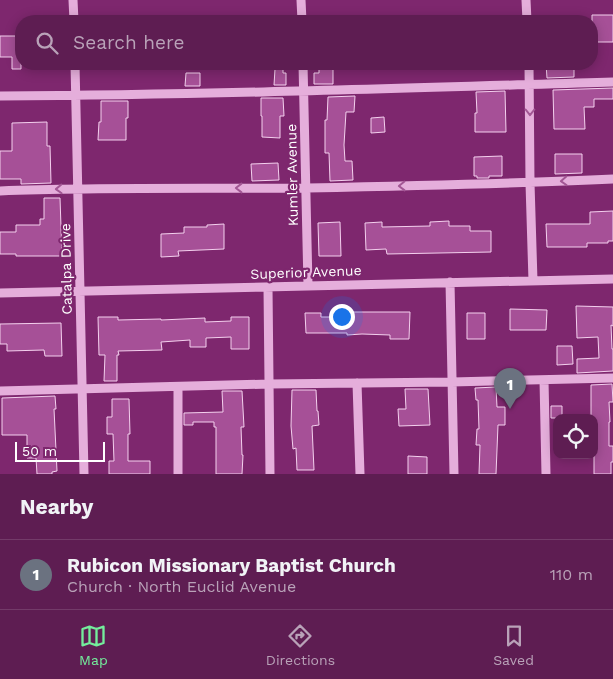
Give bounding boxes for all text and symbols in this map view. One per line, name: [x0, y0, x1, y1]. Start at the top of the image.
search box: [15, 15, 598, 70]
icon: search: [33, 29, 61, 57]
text: Search here: [73, 31, 184, 54]
one-way arrow: [525, 109, 535, 117]
street label: Kumler Avenue: [283, 124, 301, 226]
one-way arrow: [560, 176, 568, 187]
one-way arrow: [398, 180, 406, 191]
one-way arrow: [235, 183, 243, 193]
one-way arrow: [55, 184, 63, 194]
street label: Catalpa Drive: [57, 223, 75, 315]
street label: Superior Avenue: [250, 262, 362, 282]
your location: [329, 304, 355, 330]
pin: 1: [494, 368, 526, 409]
map controls: [553, 414, 598, 459]
button: locate: [553, 414, 598, 459]
scale bar: [15, 439, 105, 462]
text: 50 m: [22, 443, 57, 459]
text: Nearby: [20, 494, 93, 519]
text: Rubicon Missionary Baptist Church: [67, 554, 396, 577]
text: 1: [33, 565, 39, 584]
text: 110 m: [550, 565, 593, 584]
text: Church · North Euclid Avenue: [67, 577, 296, 596]
tab: Map: [79, 622, 108, 668]
tab: Directions: [266, 622, 335, 668]
tab: Saved: [493, 622, 534, 668]

